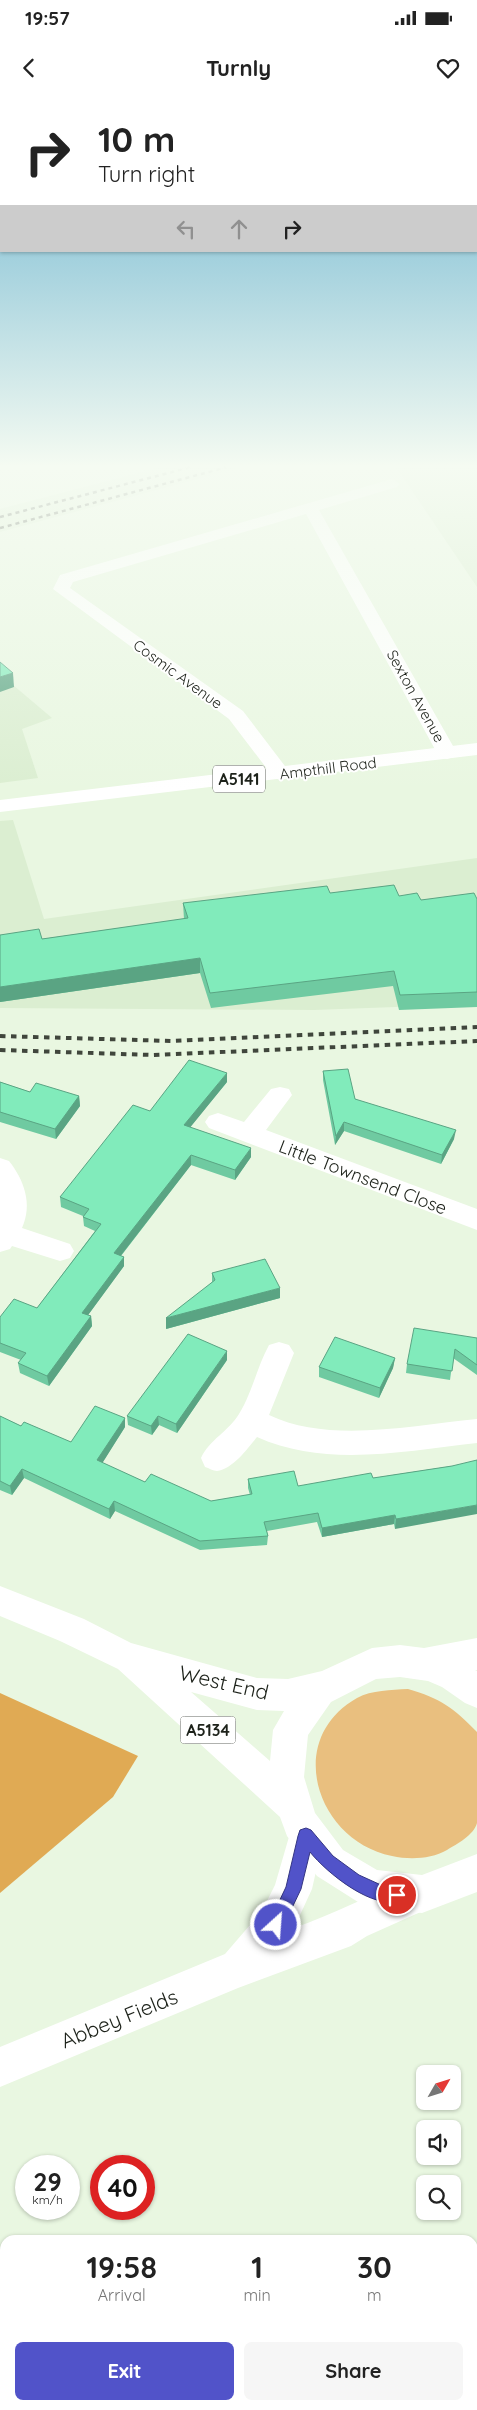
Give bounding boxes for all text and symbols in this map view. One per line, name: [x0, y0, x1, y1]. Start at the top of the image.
text: 19:57: [25, 6, 70, 30]
icon: back: [15, 54, 43, 82]
text: Turnly: [206, 54, 271, 82]
icon: heart: [434, 54, 462, 82]
text: 10 m: [98, 117, 175, 161]
icon: right: [15, 120, 80, 185]
text: Turn right: [98, 160, 195, 188]
icon: left: [172, 215, 200, 243]
icon: ahead: [225, 215, 253, 243]
icon: right: [278, 215, 306, 243]
street label: Cosmic Avenue: [130, 635, 226, 713]
street label: Sexton Avenue: [383, 646, 449, 746]
street label: Ampthill Road: [278, 753, 378, 783]
road number: A5141: [213, 766, 265, 792]
street label: Little Townsend Close: [276, 1134, 450, 1220]
street label: West End: [177, 1659, 271, 1705]
road number: A5134: [180, 1716, 236, 1744]
pin: [376, 1874, 418, 1916]
icon: arrive: [383, 1881, 411, 1909]
position arrow: [249, 1898, 301, 1950]
street label: Abbey Fields: [57, 1983, 181, 2053]
north arrow: [416, 2065, 461, 2110]
map controls: [416, 2065, 461, 2220]
button: sound: [416, 2120, 461, 2165]
speed limit sign: 40: [90, 2155, 155, 2220]
text: 29: [33, 2166, 62, 2197]
button: search: [416, 2175, 461, 2220]
text: km/h: [32, 2192, 63, 2207]
text: 19:58: [86, 2248, 157, 2286]
text: 1: [251, 2248, 263, 2286]
text: 30: [357, 2248, 392, 2286]
text: Arrival: [98, 2285, 146, 2305]
text: min: [243, 2285, 271, 2305]
text: m: [367, 2285, 382, 2305]
button: Exit: [15, 2342, 234, 2400]
button: Share: [244, 2342, 463, 2400]

